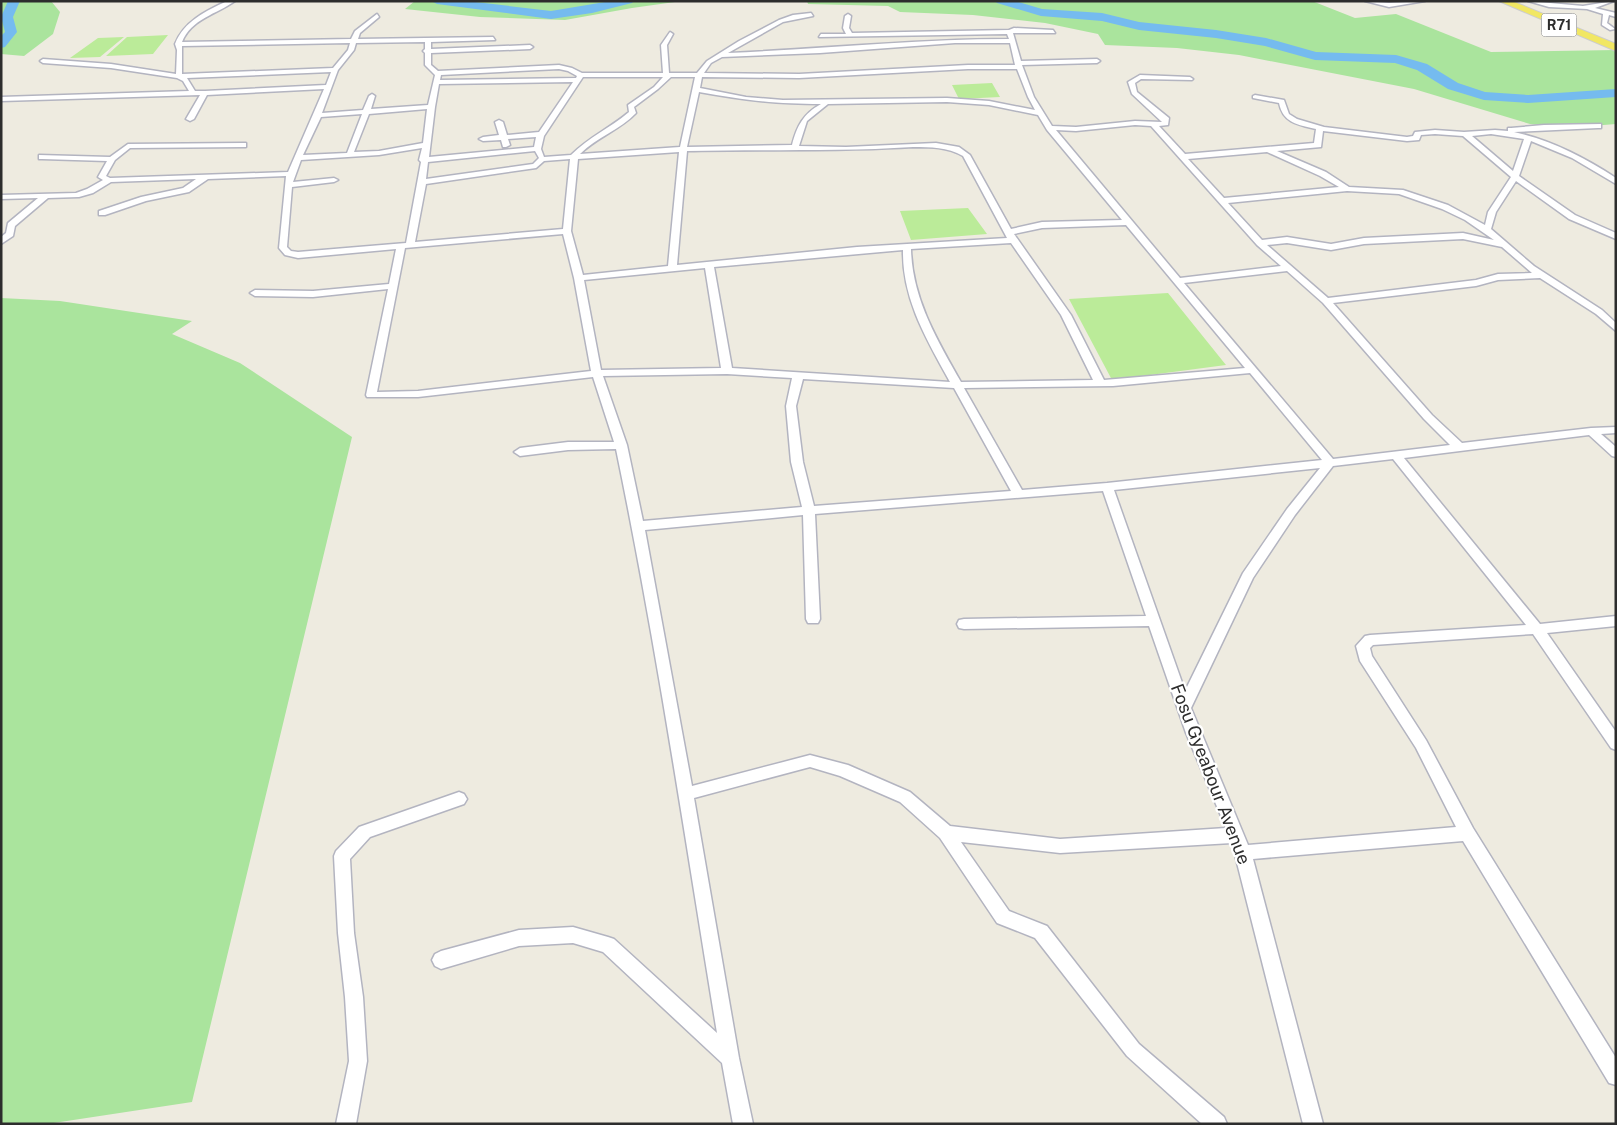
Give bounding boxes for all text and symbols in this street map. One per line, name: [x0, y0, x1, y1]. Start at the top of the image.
road number: R71: [1542, 14, 1576, 36]
street label: Fosu Gyeabour Avenue: [1167, 681, 1255, 867]

